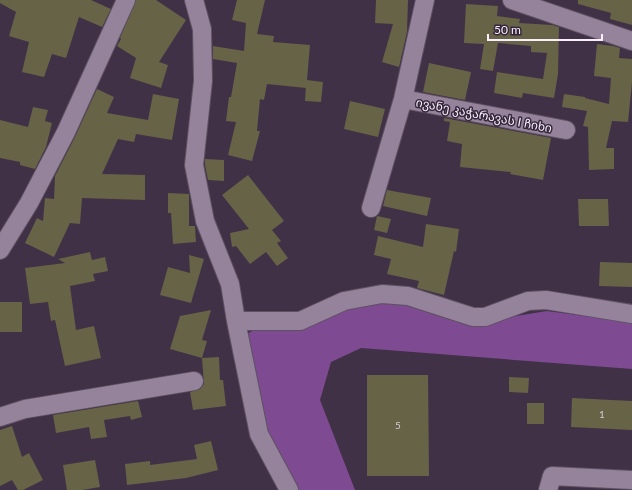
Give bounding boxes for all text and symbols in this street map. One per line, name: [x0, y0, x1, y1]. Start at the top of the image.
scale bar: [488, 16, 602, 42]
text: 50 m: [494, 22, 521, 37]
street label: ივანე კაჭარავას I ჩიხი: [415, 94, 553, 136]
house number: 1: [599, 408, 605, 420]
house number: 5: [395, 419, 401, 431]

